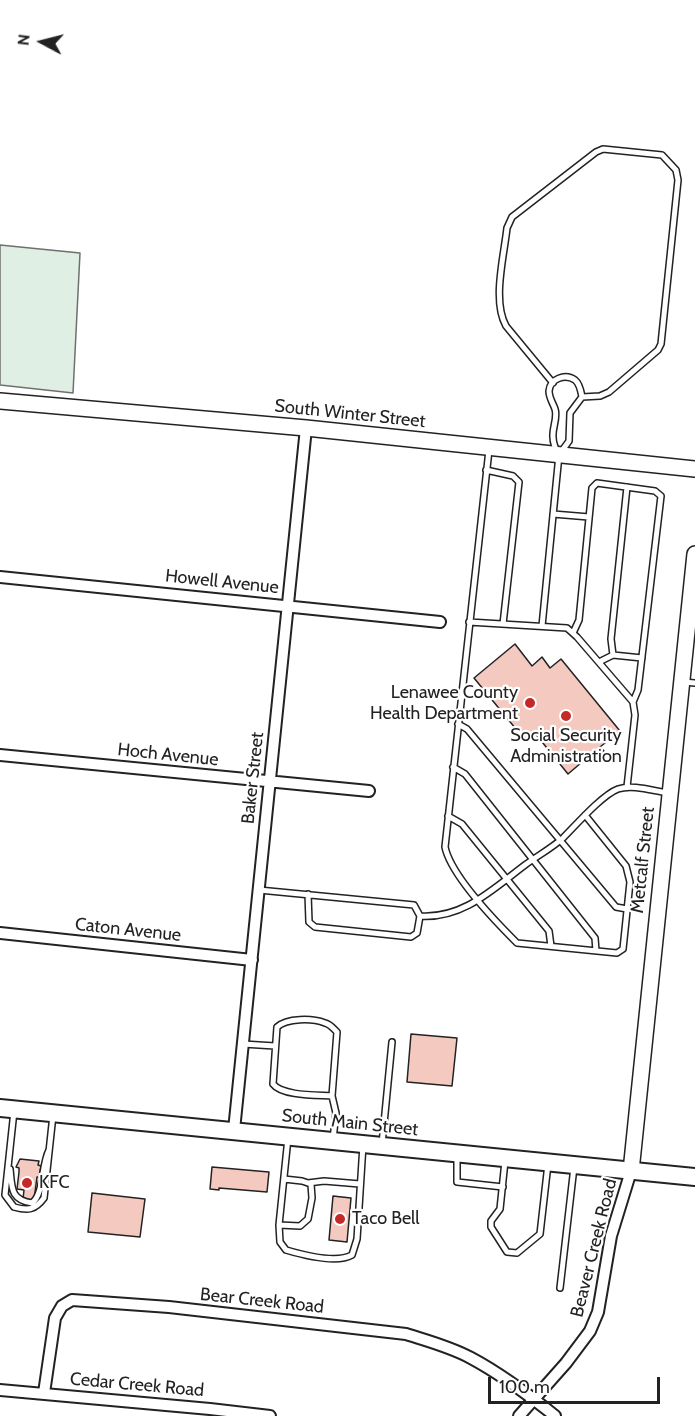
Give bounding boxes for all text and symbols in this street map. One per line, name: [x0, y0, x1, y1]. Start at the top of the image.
north arrow: [12, 12, 72, 72]
text: N: [14, 33, 34, 47]
street label: South Winter Street: [273, 395, 427, 433]
street label: Howell Avenue: [164, 565, 280, 599]
place label: Lenawee County Health Department: [370, 682, 518, 724]
marker: Lenawee County Health Department: [523, 696, 537, 710]
marker: Social Security Administration: [559, 709, 573, 723]
place label: Social Security Administration: [510, 725, 622, 768]
street label: Baker Street: [237, 731, 269, 825]
street label: Hoch Avenue: [116, 739, 220, 771]
street label: Metcalf Street: [627, 806, 659, 914]
street label: Caton Avenue: [74, 914, 182, 946]
street label: South Main Street: [281, 1105, 419, 1141]
place label: KFC: [39, 1172, 70, 1194]
marker: KFC: [20, 1176, 34, 1190]
street label: Beaver Creek Road: [566, 1177, 622, 1319]
place label: Taco Bell: [352, 1208, 420, 1230]
marker: Taco Bell: [333, 1212, 347, 1226]
street label: Bear Creek Road: [199, 1284, 325, 1318]
scale bar: [491, 1365, 664, 1403]
street label: Cedar Creek Road: [69, 1368, 205, 1402]
text: 100 m: [499, 1376, 550, 1398]

